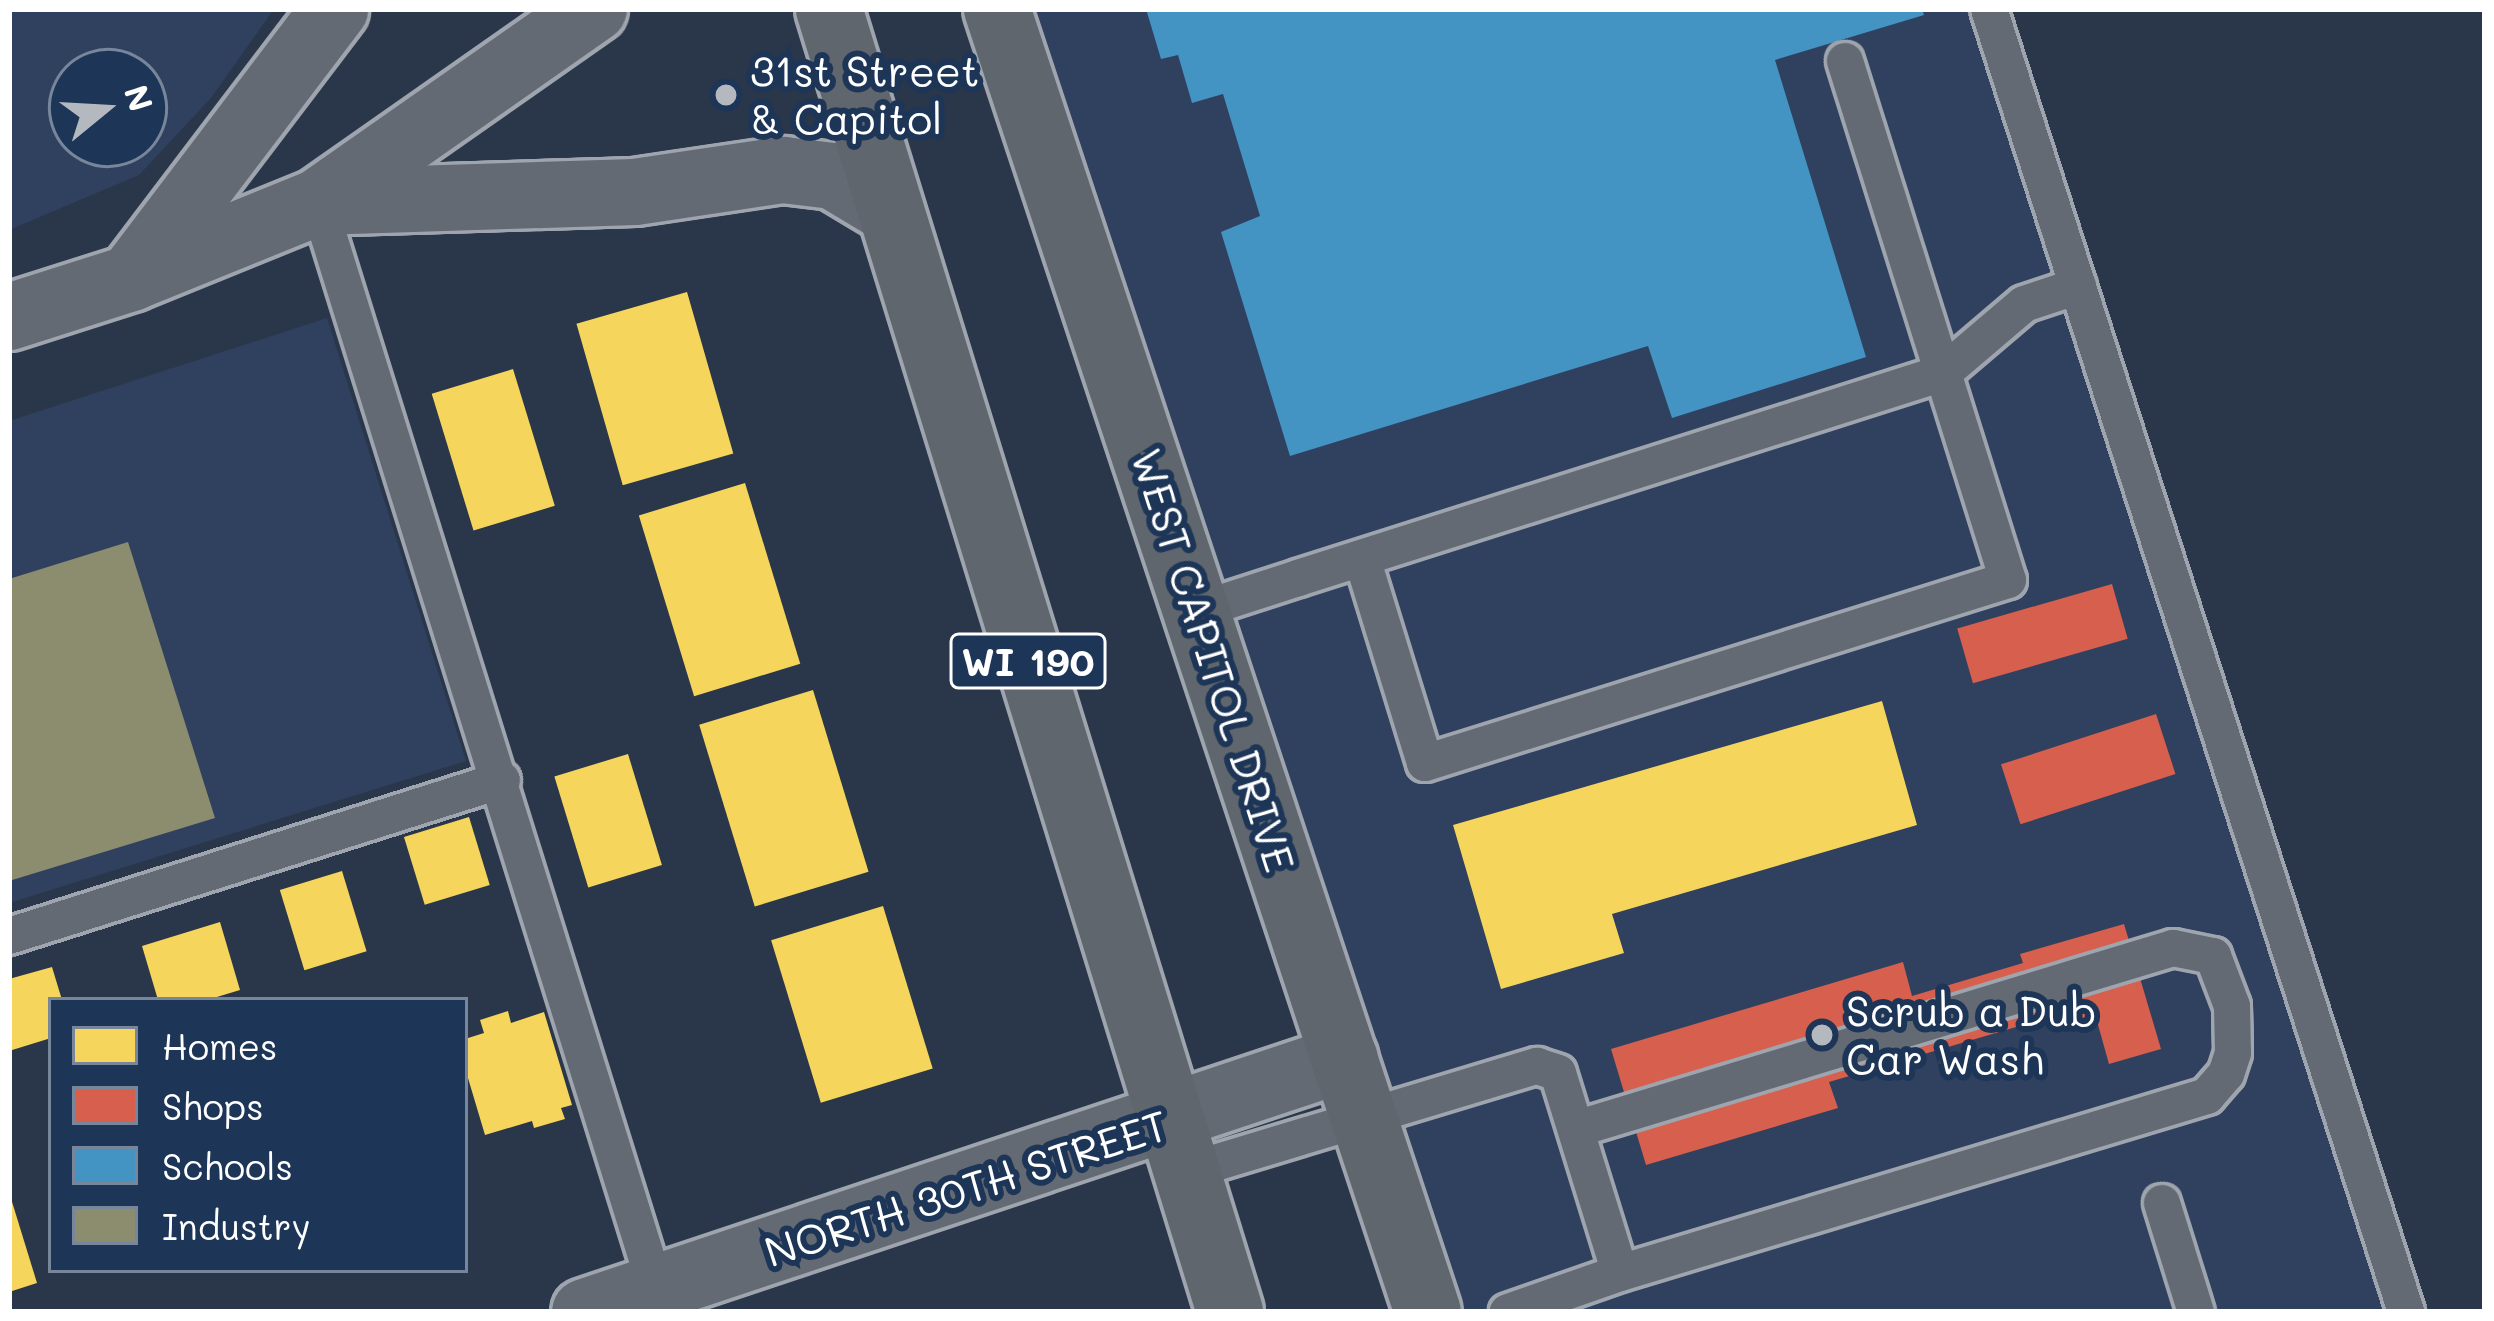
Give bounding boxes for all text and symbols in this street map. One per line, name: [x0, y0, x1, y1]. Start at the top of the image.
place label: 31st Street & Capitol: [750, 46, 979, 144]
north arrow: [48, 48, 168, 168]
text: N: [116, 79, 164, 116]
marker: 31st Street & Capitol: [713, 82, 739, 108]
street label: WEST CAPITOL DRIVE: [1121, 442, 1305, 878]
road number: WI 190: [947, 628, 1109, 694]
place label: Scrub a Dub Car Wash: [1846, 986, 2097, 1084]
legend: [48, 997, 468, 1273]
text: Homes: [162, 1022, 278, 1069]
marker: Scrub a Dub Car Wash: [1809, 1022, 1835, 1048]
text: Shops: [162, 1082, 264, 1129]
street label: NORTH 30TH STREET: [758, 1099, 1174, 1277]
text: Schools: [162, 1142, 293, 1189]
text: Industry: [162, 1202, 310, 1249]

